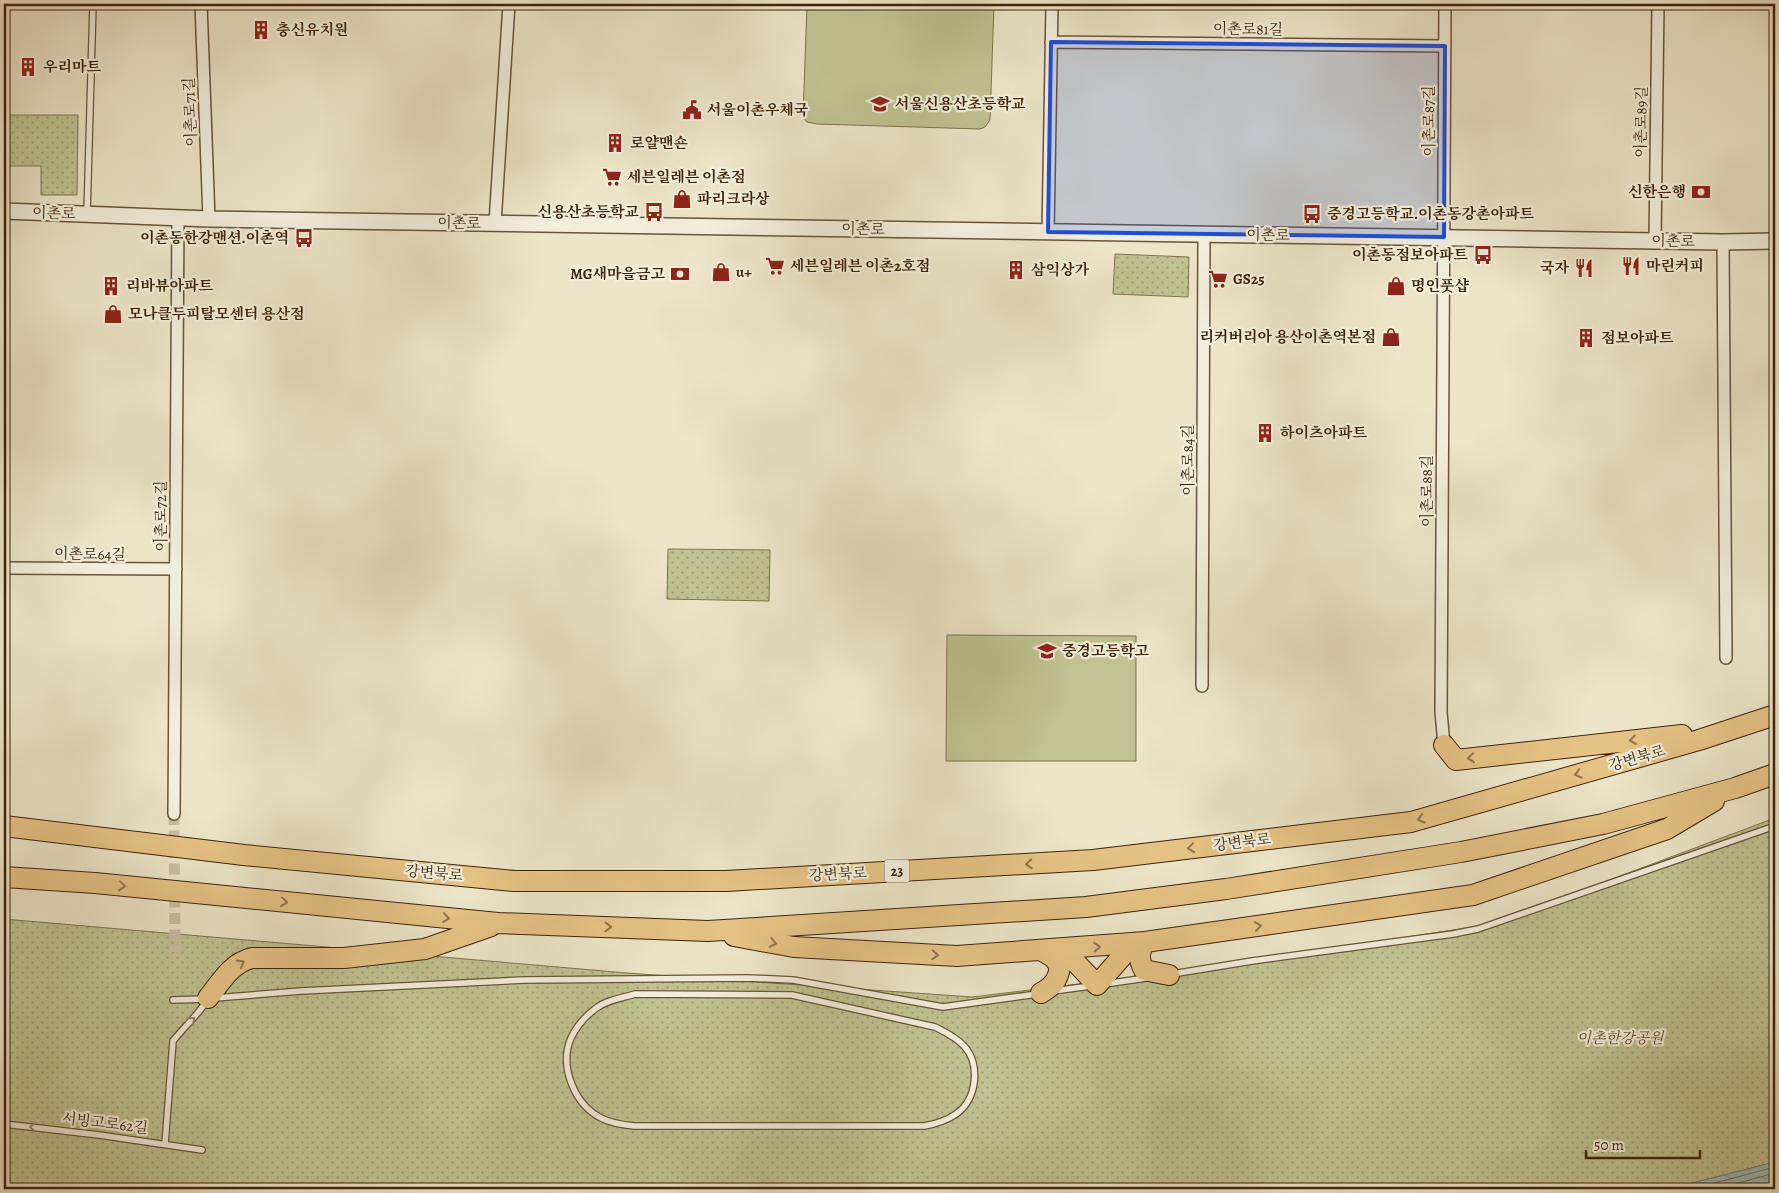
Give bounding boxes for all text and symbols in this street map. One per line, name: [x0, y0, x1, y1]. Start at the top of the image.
street label: 이촌로81길: [1213, 18, 1283, 40]
building icon: 충신유치원: [250, 19, 272, 41]
place label: 충신유치원: [276, 20, 348, 40]
building icon: 우리마트: [17, 56, 39, 78]
place label: 우리마트: [43, 57, 101, 77]
street label: 이촌로71길: [179, 77, 201, 147]
street label: 이촌로87길: [1419, 85, 1439, 157]
street label: 이촌로89길: [1630, 86, 1652, 158]
school or university icon: 서울신용산초등학교: [869, 93, 891, 115]
place label: 서울신용산초등학교: [895, 94, 1026, 114]
public building icon: 서울이촌우체국: [681, 99, 703, 121]
place label: 서울이촌우체국: [707, 100, 808, 120]
building icon: 로얄맨숀: [604, 132, 626, 154]
place label: 로얄맨숀: [630, 133, 688, 153]
supermarket icon: 세븐일레븐 이촌점: [601, 166, 623, 188]
place label: 세븐일레븐 이촌점: [627, 167, 746, 187]
bank icon: 신한은행: [1690, 181, 1712, 203]
place label: 신한은행: [1628, 182, 1686, 202]
shop icon: 파리크라상: [671, 188, 693, 210]
place label: 파리크라상: [697, 189, 770, 209]
bus stop icon: 신용산초등학교: [643, 201, 665, 223]
street label: 이촌로: [32, 202, 77, 224]
place label: 신용산초등학교: [538, 202, 640, 222]
bus stop icon: 중경고등학교.이촌동강촌아파트: [1301, 203, 1323, 225]
place label: 중경고등학교.이촌동강촌아파트: [1327, 204, 1534, 224]
street label: 이촌로: [437, 213, 481, 233]
street label: 이촌로: [841, 219, 885, 239]
street label: 이촌로: [1246, 225, 1290, 245]
bus stop icon: 이촌동한강맨션.이촌역: [293, 227, 315, 249]
place label: 이촌동한강맨션.이촌역: [140, 228, 289, 248]
street label: 이촌로: [1651, 231, 1695, 251]
bus stop icon: 이촌동점보아파트: [1472, 244, 1494, 266]
place label: 이촌동점보아파트: [1352, 245, 1469, 265]
supermarket icon: 세븐일레븐 이촌2호점: [764, 255, 786, 277]
restaurant icon: 마린커피: [1620, 255, 1642, 277]
place label: 세븐일레븐 이촌2호점: [790, 256, 930, 276]
place label: 마린커피: [1646, 256, 1704, 276]
restaurant icon: 국자: [1573, 257, 1595, 279]
place label: 국자: [1540, 258, 1570, 278]
building icon: 삼익상가: [1005, 259, 1027, 281]
place label: 삼익상가: [1031, 260, 1089, 280]
shop icon: u+: [710, 261, 732, 283]
place label: u+: [736, 262, 752, 282]
bank icon: MG새마을금고: [669, 263, 691, 285]
place label: MG새마을금고: [570, 264, 666, 284]
supermarket icon: GS25: [1207, 268, 1229, 290]
place label: GS25: [1233, 269, 1265, 289]
building icon: 리바뷰아파트: [100, 275, 122, 297]
shop icon: 명인풋샵: [1385, 275, 1407, 297]
place label: 리바뷰아파트: [126, 276, 213, 296]
place label: 명인풋샵: [1411, 276, 1469, 296]
shop icon: 모나클두피탈모센터 용산점: [102, 303, 124, 325]
place label: 모나클두피탈모센터 용산점: [128, 304, 305, 324]
shop icon: 리커버리아 용산이촌역본점: [1380, 326, 1402, 348]
place label: 리커버리아 용산이촌역본점: [1200, 327, 1376, 347]
building icon: 점보아파트: [1575, 327, 1597, 349]
place label: 점보아파트: [1601, 328, 1674, 348]
building icon: 하이츠아파트: [1254, 422, 1276, 444]
place label: 하이츠아파트: [1280, 423, 1367, 443]
street label: 이촌로84길: [1178, 424, 1198, 496]
street label: 이촌로88길: [1417, 455, 1437, 527]
street label: 이촌로72길: [151, 480, 171, 552]
street label: 이촌로64길: [54, 543, 126, 565]
school or university icon: 중경고등학고: [1036, 640, 1058, 662]
place label: 중경고등학고: [1062, 641, 1149, 661]
one-way arrow: [1629, 734, 1637, 745]
street label: 강변북로: [1606, 740, 1668, 776]
one-way arrow: [1467, 752, 1475, 763]
one-way arrow: [1574, 769, 1582, 779]
one-way arrow: [1418, 813, 1426, 823]
street label: 강변북로: [1212, 828, 1272, 855]
one-way arrow: [1187, 842, 1195, 853]
one-way arrow: [1025, 858, 1033, 869]
road number: 23: [884, 859, 910, 882]
street label: 강변북로: [404, 861, 464, 886]
street label: 강변북로: [809, 862, 868, 886]
one-way arrow: [118, 880, 126, 891]
one-way arrow: [280, 896, 288, 907]
one-way arrow: [442, 912, 450, 923]
one-way arrow: [1254, 921, 1262, 932]
one-way arrow: [604, 922, 612, 932]
one-way arrow: [768, 938, 777, 948]
one-way arrow: [1093, 941, 1101, 952]
one-way arrow: [931, 949, 939, 960]
one-way arrow: [235, 959, 244, 969]
one-way arrow: [186, 1017, 195, 1026]
park label: 이촌한강공원: [1577, 1028, 1665, 1048]
street label: 서빙고로62길: [61, 1108, 149, 1138]
one-way arrow: [28, 1122, 36, 1133]
scale bar: [1586, 1128, 1700, 1160]
text: 50 m: [1594, 1135, 1624, 1155]

